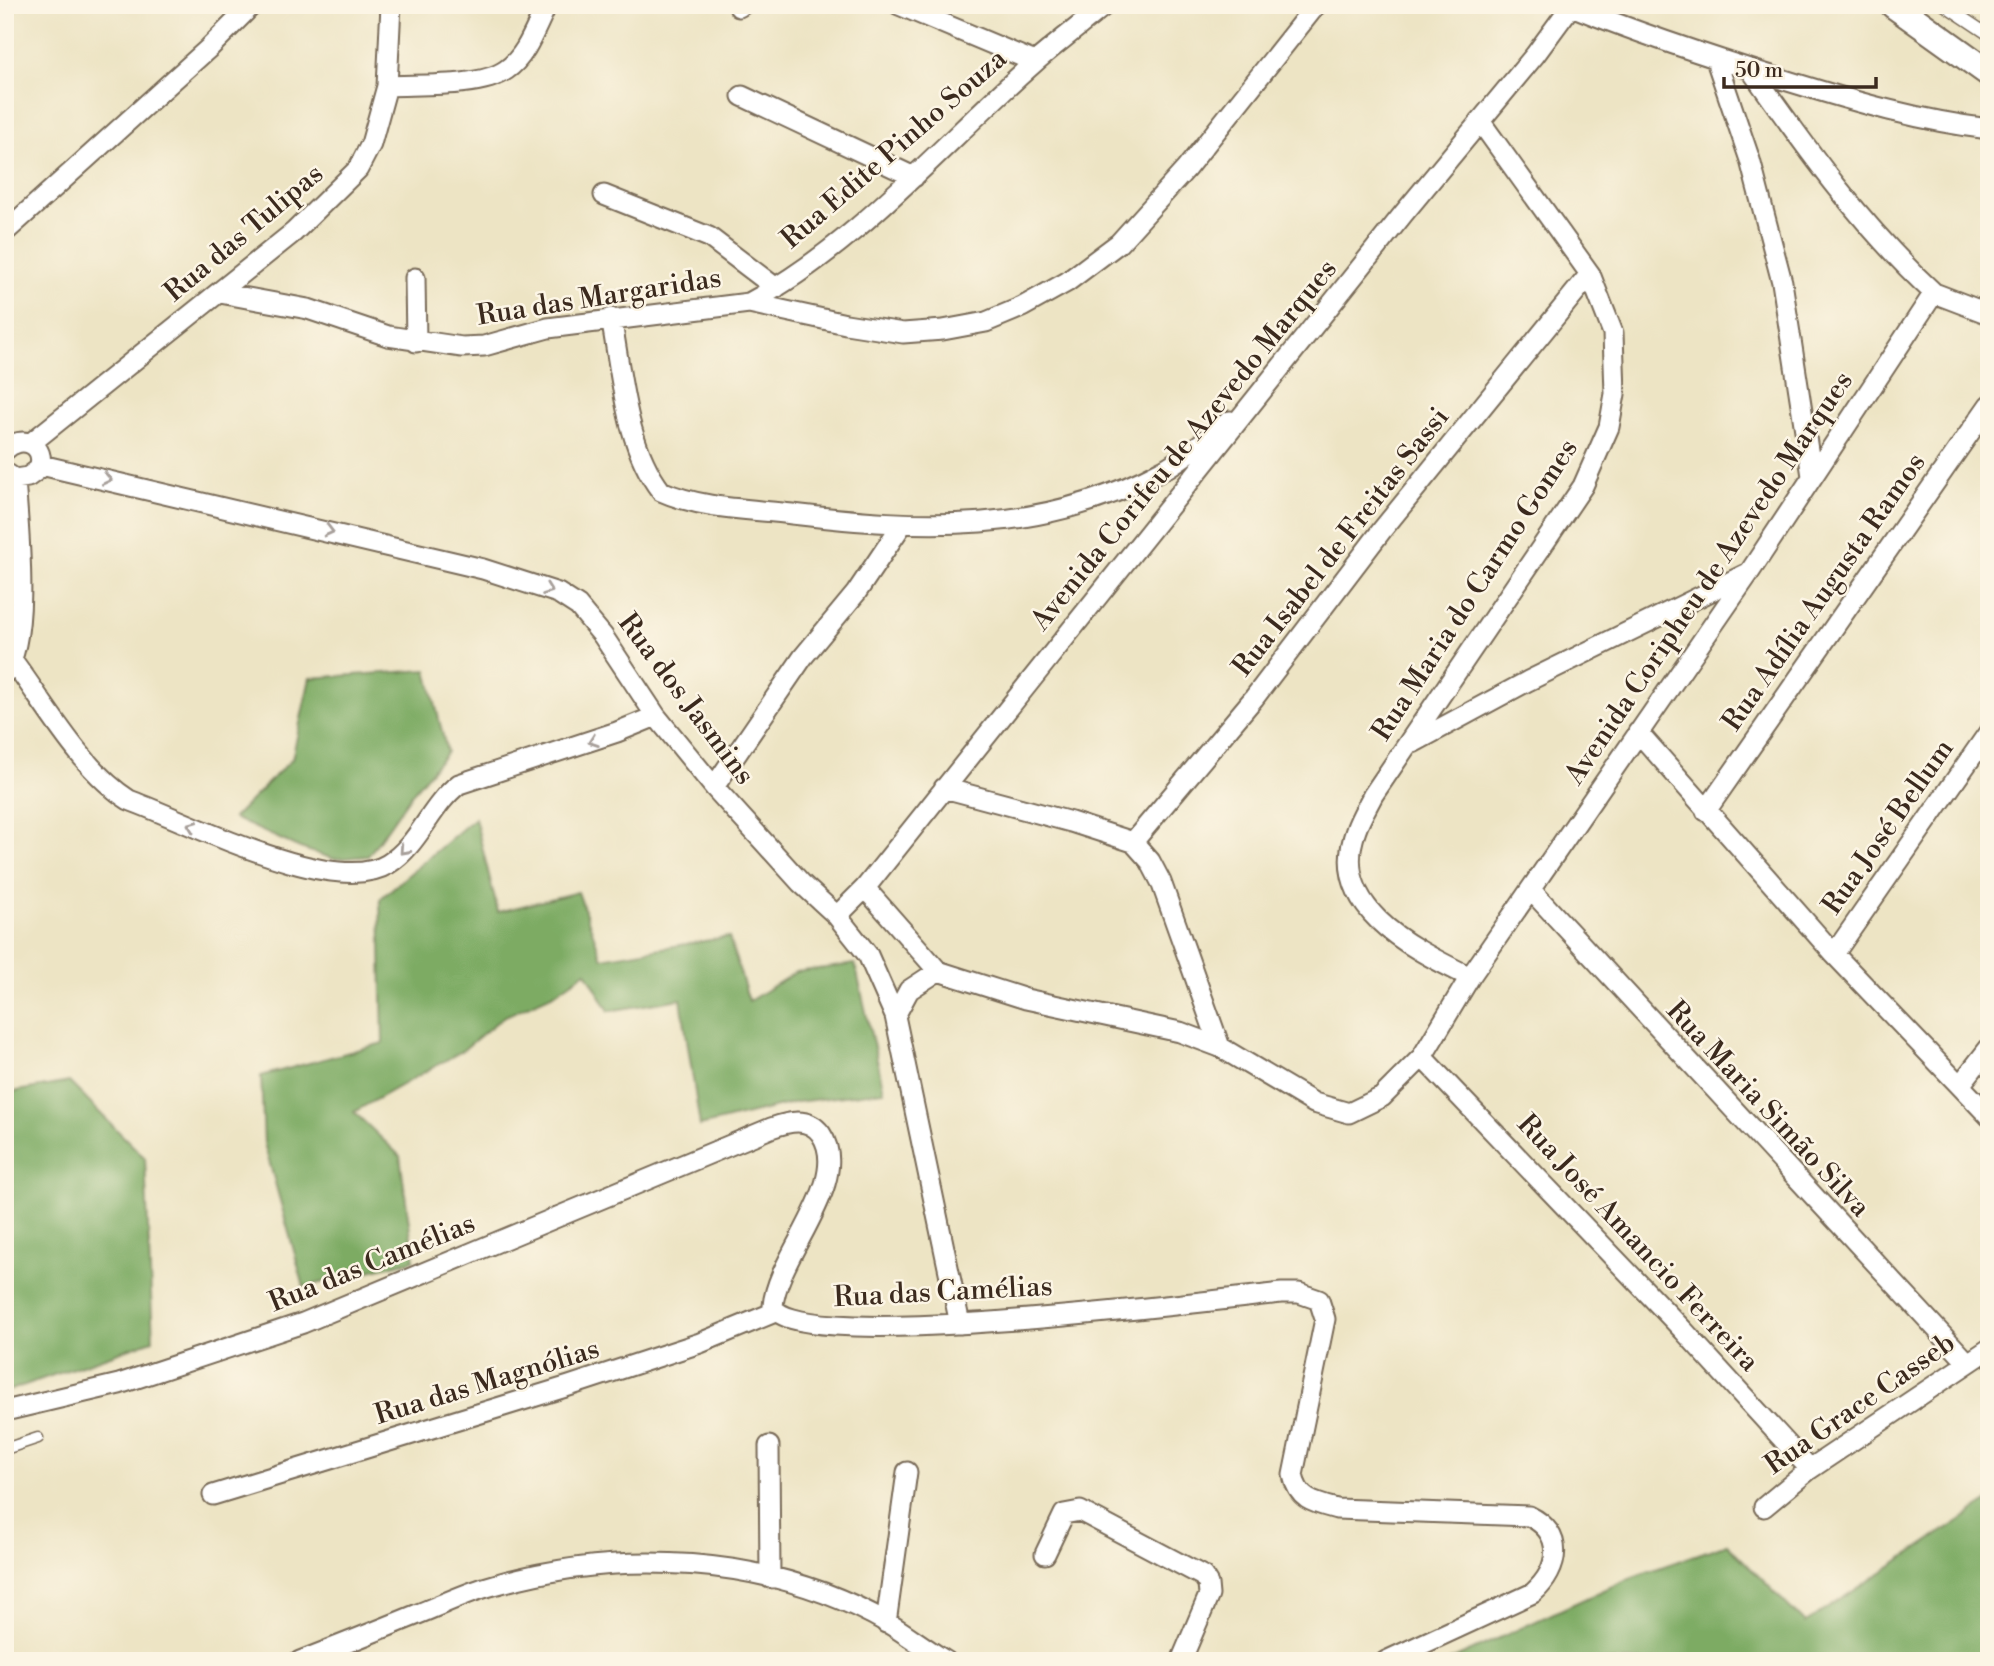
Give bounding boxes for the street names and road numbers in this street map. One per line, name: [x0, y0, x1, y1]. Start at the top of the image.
street label: Rua Edite Pinho Souza: [774, 41, 1015, 257]
street label: Rua das Tulipas: [157, 156, 331, 310]
street label: Avenida Corifeu de Azevedo Marques: [1023, 252, 1345, 638]
street label: Rua das Margaridas: [474, 260, 724, 334]
street label: Avenida Coripheu de Azevedo Marques: [1557, 365, 1861, 792]
street label: Rua Isabel de Freitas Sassi: [1225, 400, 1457, 684]
street label: Rua Maria do Carmo Gomes: [1364, 433, 1586, 747]
street label: Rua Adília Augusta Ramos: [1715, 446, 1933, 738]
street label: Rua dos Jasmins: [610, 606, 762, 792]
street label: Rua José Bellum: [1815, 733, 1961, 921]
street label: Rua Maria Simão Silva: [1659, 993, 1878, 1225]
street label: Rua José Amancio Ferreira: [1509, 1107, 1767, 1380]
street label: Rua das Camélias: [264, 1206, 480, 1320]
street label: Rua das Camélias: [833, 1269, 1053, 1315]
street label: Rua Grace Casseb: [1758, 1325, 1962, 1483]
street label: Rua das Magnólias: [370, 1331, 604, 1433]

